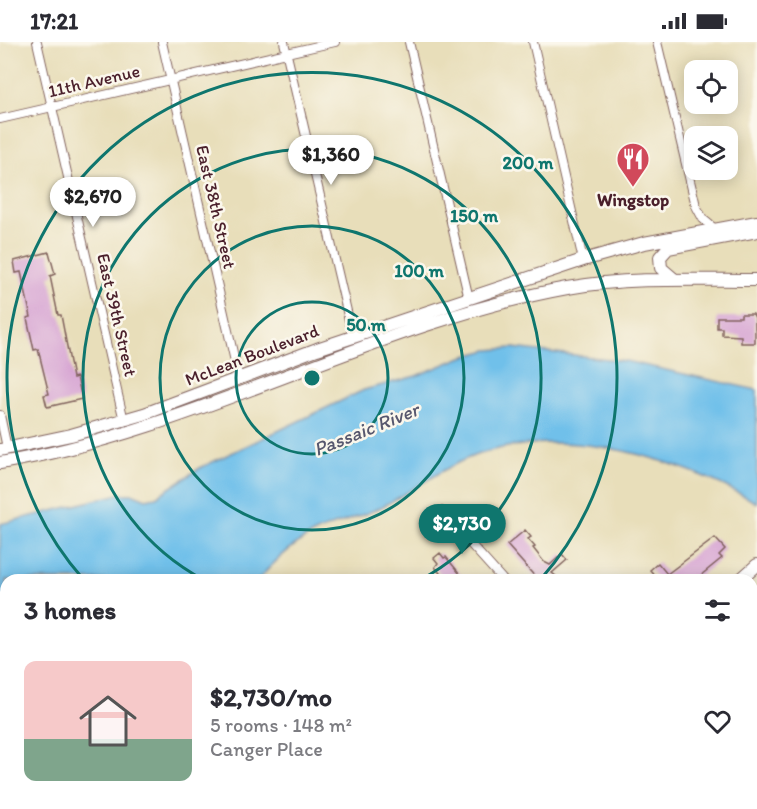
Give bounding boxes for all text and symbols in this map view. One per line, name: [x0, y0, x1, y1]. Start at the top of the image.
text: 17:21: [30, 8, 78, 35]
street label: 11th Avenue: [46, 60, 142, 102]
map controls: [684, 60, 738, 180]
button: locate: [684, 60, 738, 114]
button: layers: [684, 126, 738, 180]
pin: $1,360: [282, 135, 380, 186]
restaurant icon: Wingstop: [615, 141, 651, 188]
text: $1,360: [302, 142, 360, 166]
street label: East 38th Street: [191, 143, 241, 271]
text: 200 m: [503, 152, 554, 174]
pin: $2,670: [44, 177, 142, 228]
text: $2,670: [64, 184, 122, 208]
place label: Wingstop: [597, 189, 669, 211]
text: 150 m: [450, 205, 499, 227]
street label: East 39th Street: [92, 251, 142, 379]
text: 100 m: [394, 260, 445, 282]
text: 50 m: [346, 314, 387, 336]
street label: McLean Boulevard: [182, 319, 322, 391]
centre of rings: [302, 368, 322, 388]
water label: Passaic River: [310, 396, 424, 461]
pin: $2,730: [413, 504, 511, 555]
text: $2,730: [433, 511, 491, 535]
text: 3 homes: [24, 594, 116, 626]
icon: filters: [701, 594, 734, 627]
text: $2,730/mo: [210, 681, 332, 713]
icon: home: [72, 685, 144, 757]
icon: heart: [701, 705, 734, 738]
text: 5 rooms · 148 m²: [210, 713, 352, 737]
text: Canger Place: [210, 737, 323, 761]

